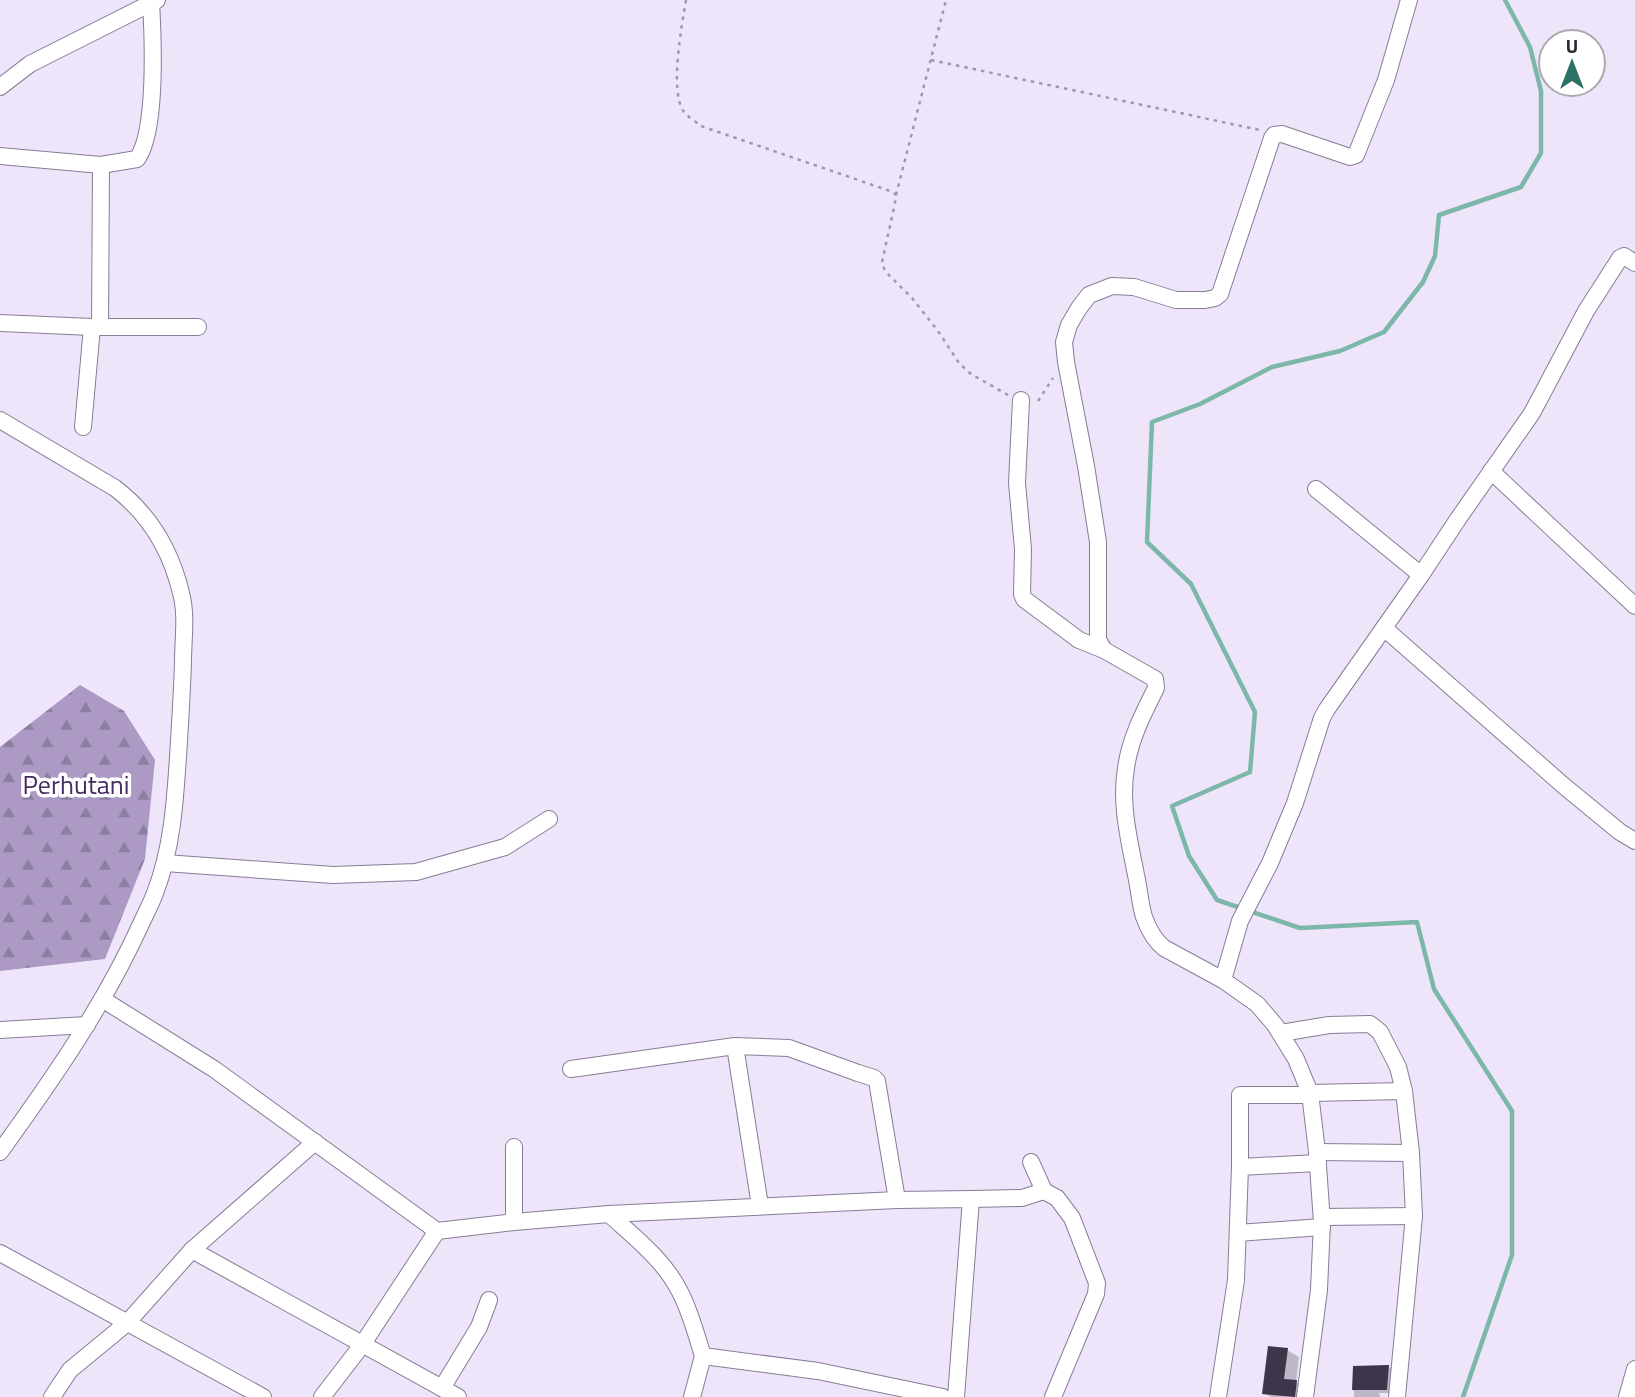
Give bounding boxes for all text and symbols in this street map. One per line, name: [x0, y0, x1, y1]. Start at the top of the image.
north arrow: [1537, 28, 1607, 98]
text: U: [1566, 31, 1578, 60]
park label: Perhutani: [22, 765, 130, 804]

